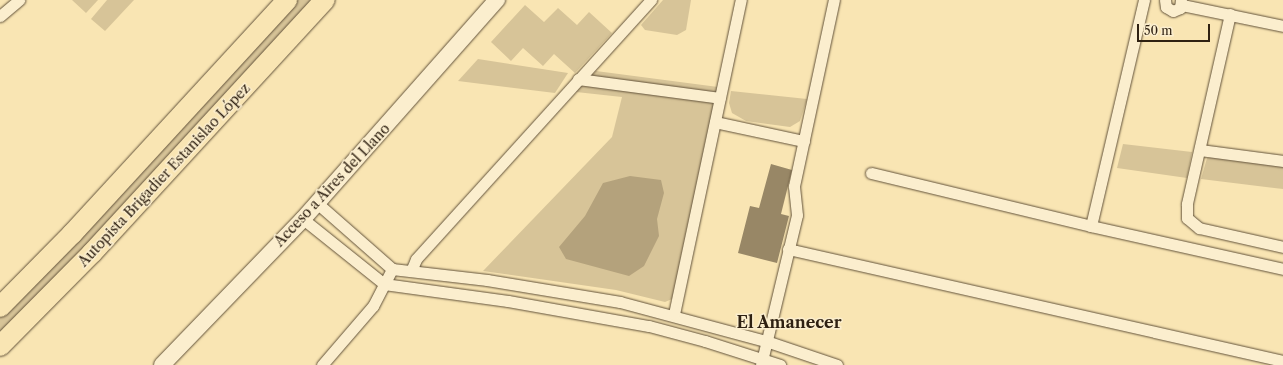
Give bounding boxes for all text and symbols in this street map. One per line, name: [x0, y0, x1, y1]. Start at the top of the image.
scale bar: [1139, 16, 1212, 42]
text: 50 m: [1144, 23, 1173, 38]
street label: Autopista Brigadier Estanislao López: [74, 80, 254, 270]
street label: Acceso a Aires del Llano: [270, 120, 394, 250]
district label: El Amanecer: [736, 312, 842, 332]

